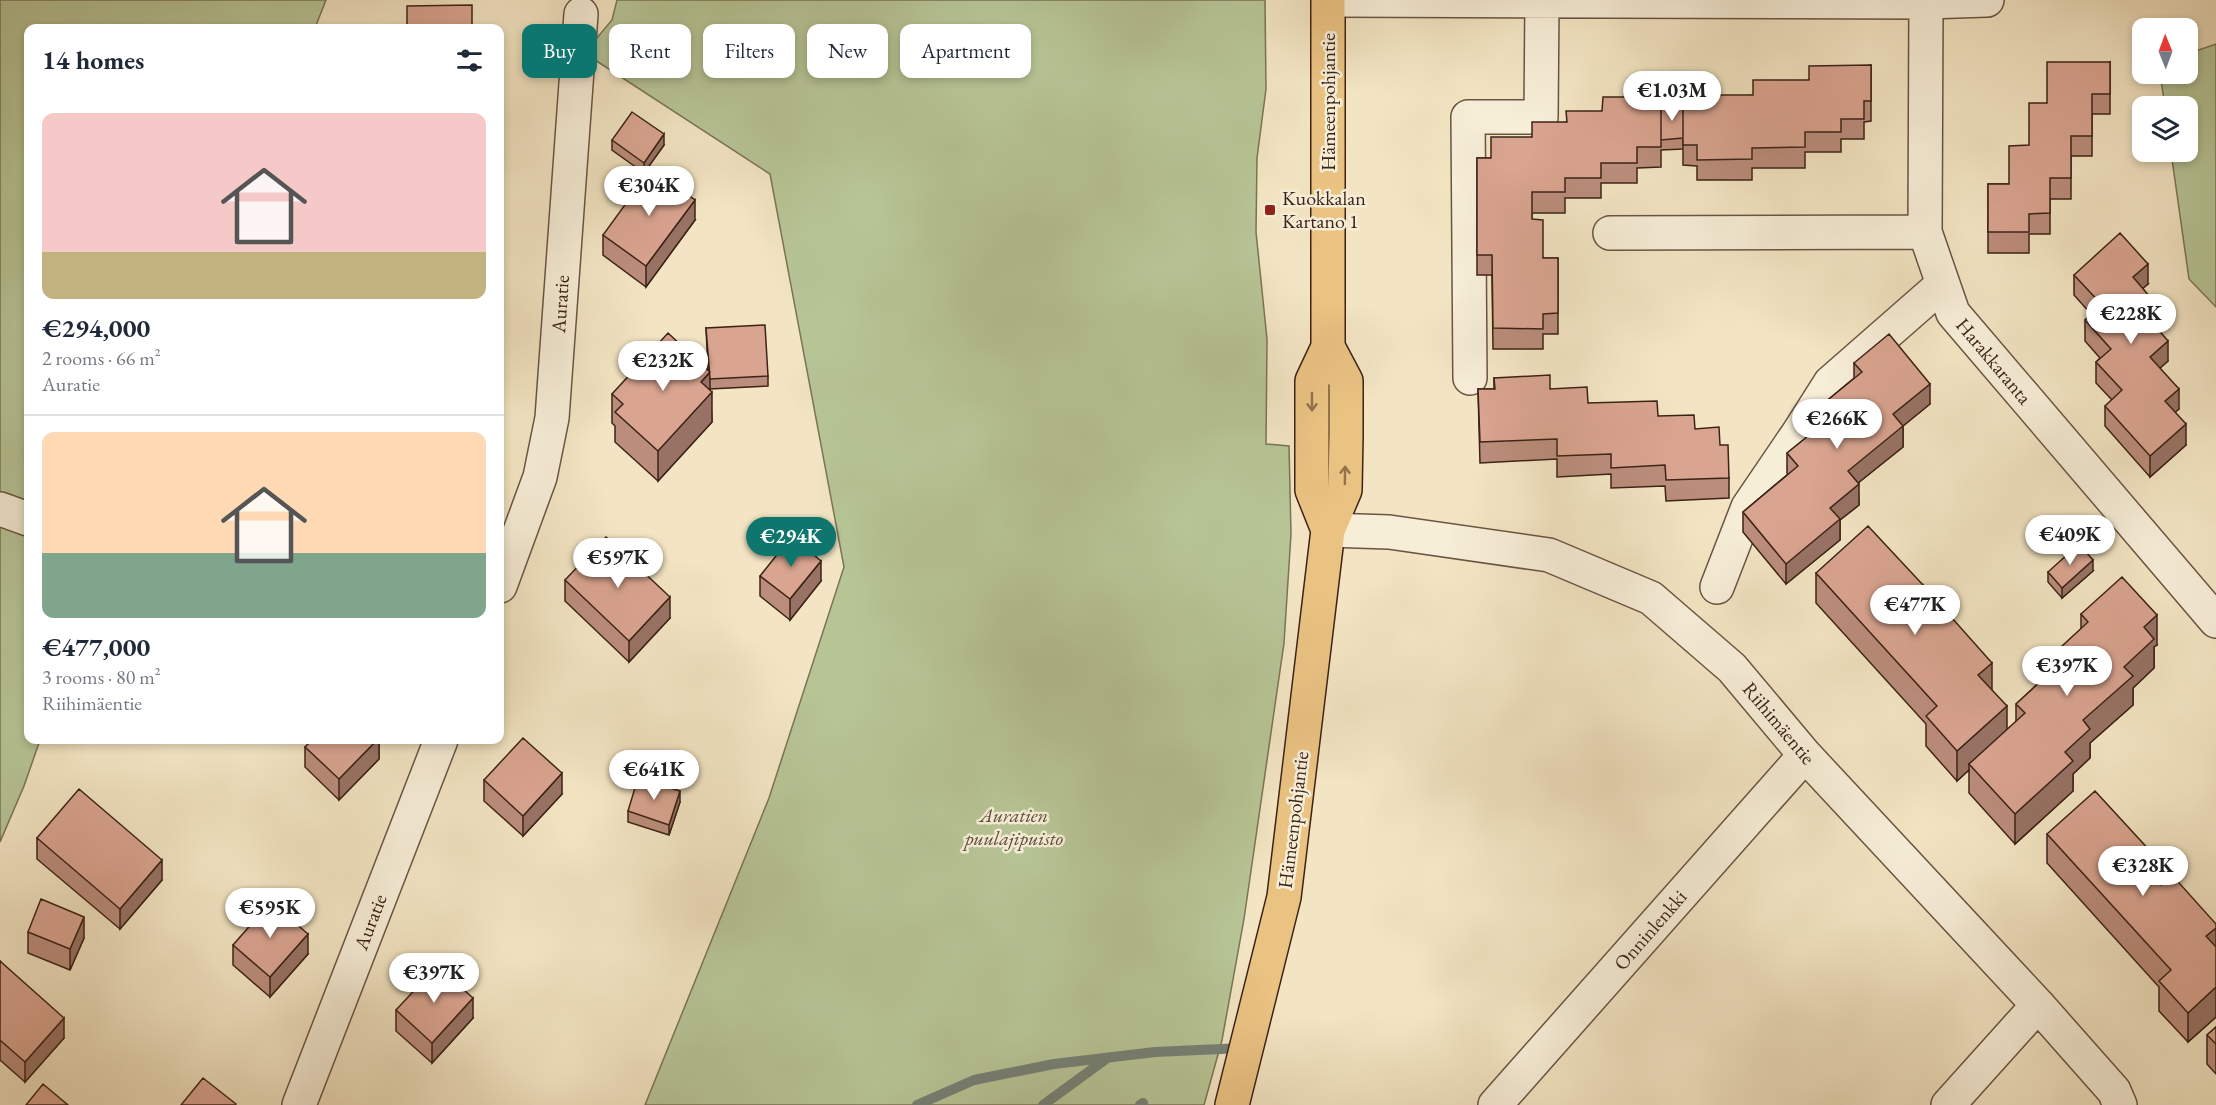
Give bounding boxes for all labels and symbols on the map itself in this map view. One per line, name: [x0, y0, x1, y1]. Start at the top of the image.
north arrow: [2132, 18, 2198, 84]
street label: Hämeenpohjantie: [1315, 33, 1341, 171]
pin: €1.03M: [1623, 71, 1721, 122]
pin: €304K: [607, 166, 691, 217]
place label: Kuokkalan Kartano 1: [1282, 185, 1366, 234]
marker: Kuokkalan Kartano 1: [1263, 203, 1277, 217]
street label: Auratie: [545, 274, 575, 335]
pin: €228K: [2089, 294, 2173, 345]
street label: Harakkaranta: [1950, 312, 2038, 410]
pin: €232K: [621, 341, 705, 392]
one-way arrow: [1306, 391, 1318, 411]
pin: €266K: [1795, 399, 1879, 450]
one-way arrow: [1339, 465, 1351, 485]
pin: €409K: [2028, 515, 2112, 566]
pin: €294K: [749, 517, 833, 568]
pin: €597K: [576, 538, 660, 589]
pin: €477K: [1873, 585, 1957, 636]
pin: €397K: [2025, 646, 2109, 697]
street label: Riihimäentie: [1737, 676, 1821, 770]
pin: €641K: [612, 750, 696, 801]
street label: Hämeenpohjantie: [1272, 750, 1314, 890]
park label: Auratien puulajipuisto: [962, 802, 1064, 851]
pin: €328K: [2101, 846, 2185, 897]
street label: Onninlenkki: [1608, 884, 1692, 976]
pin: €595K: [228, 888, 312, 939]
street label: Auratie: [347, 890, 393, 955]
pin: €397K: [392, 953, 476, 1004]

